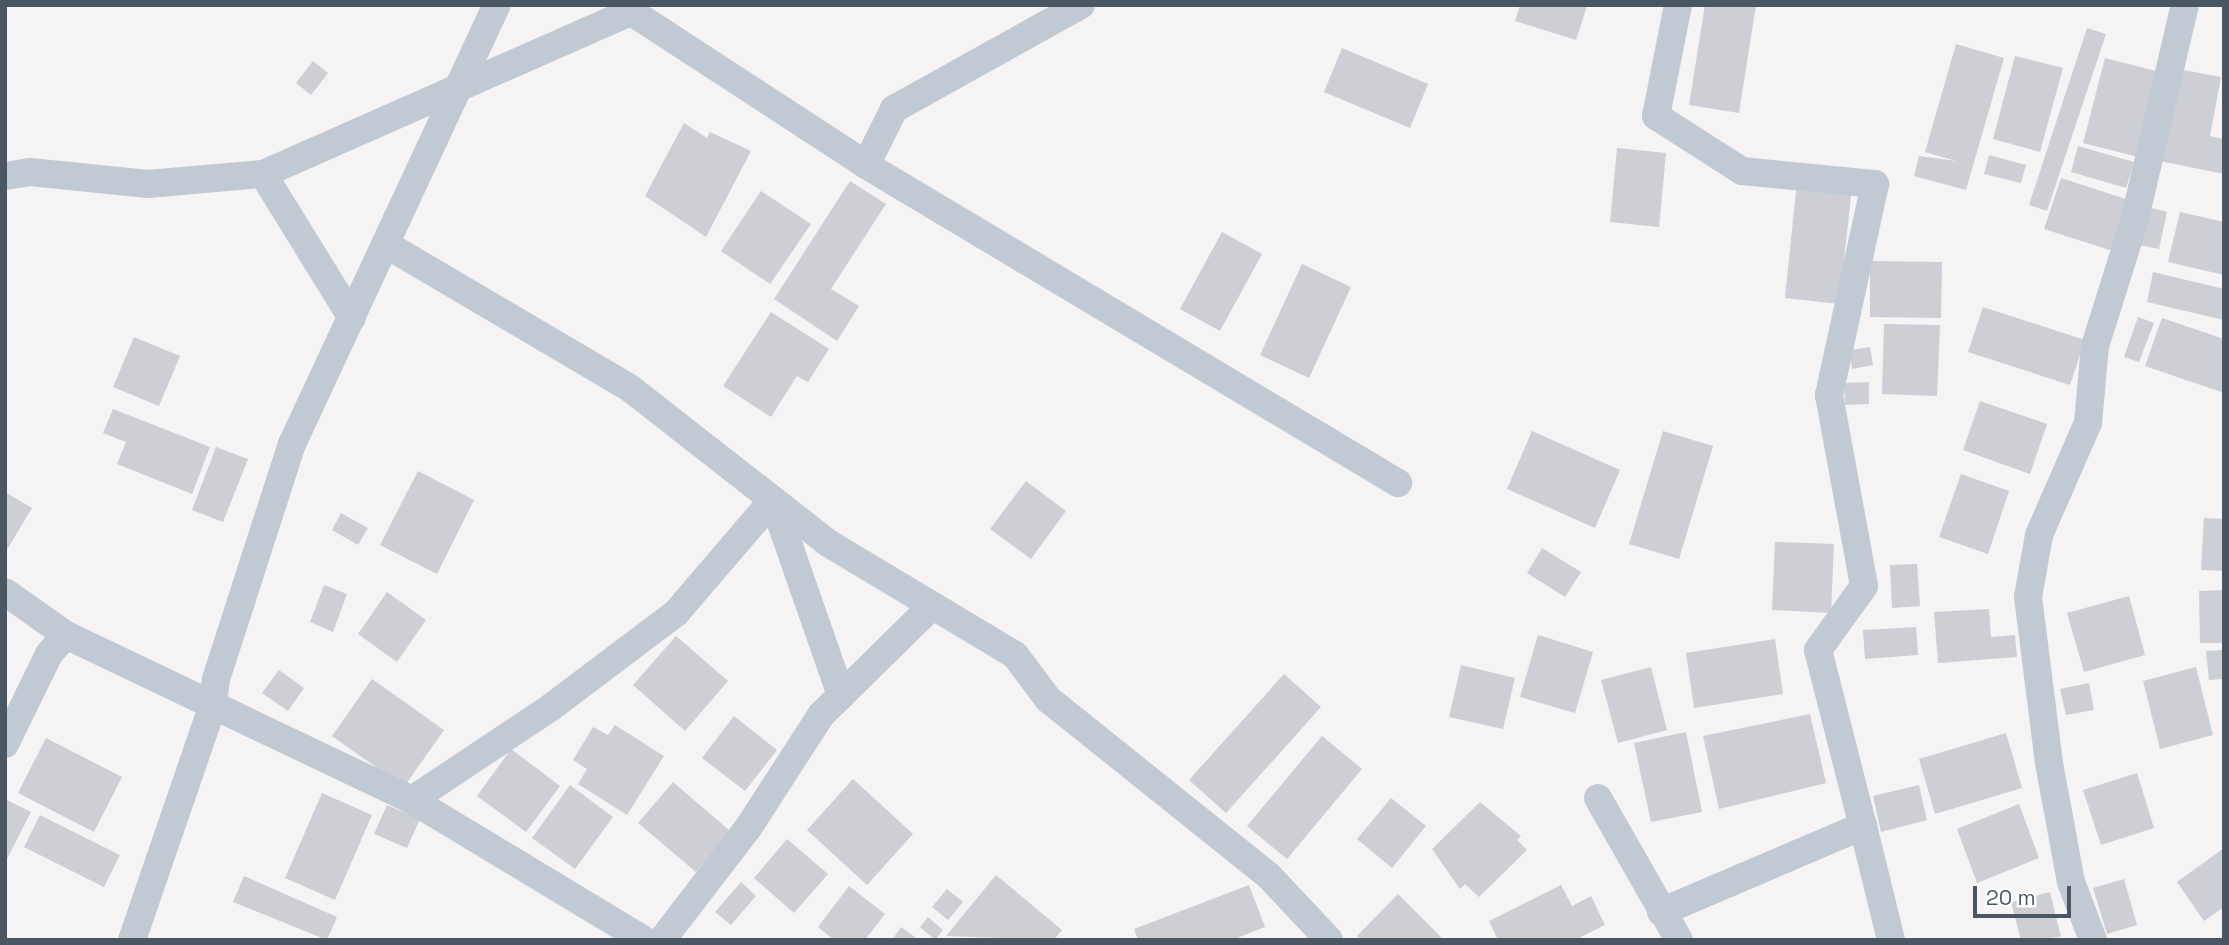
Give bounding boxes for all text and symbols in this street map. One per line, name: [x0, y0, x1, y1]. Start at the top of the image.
scale bar: [1977, 872, 2075, 916]
text: 20 m: [1986, 884, 2036, 911]

